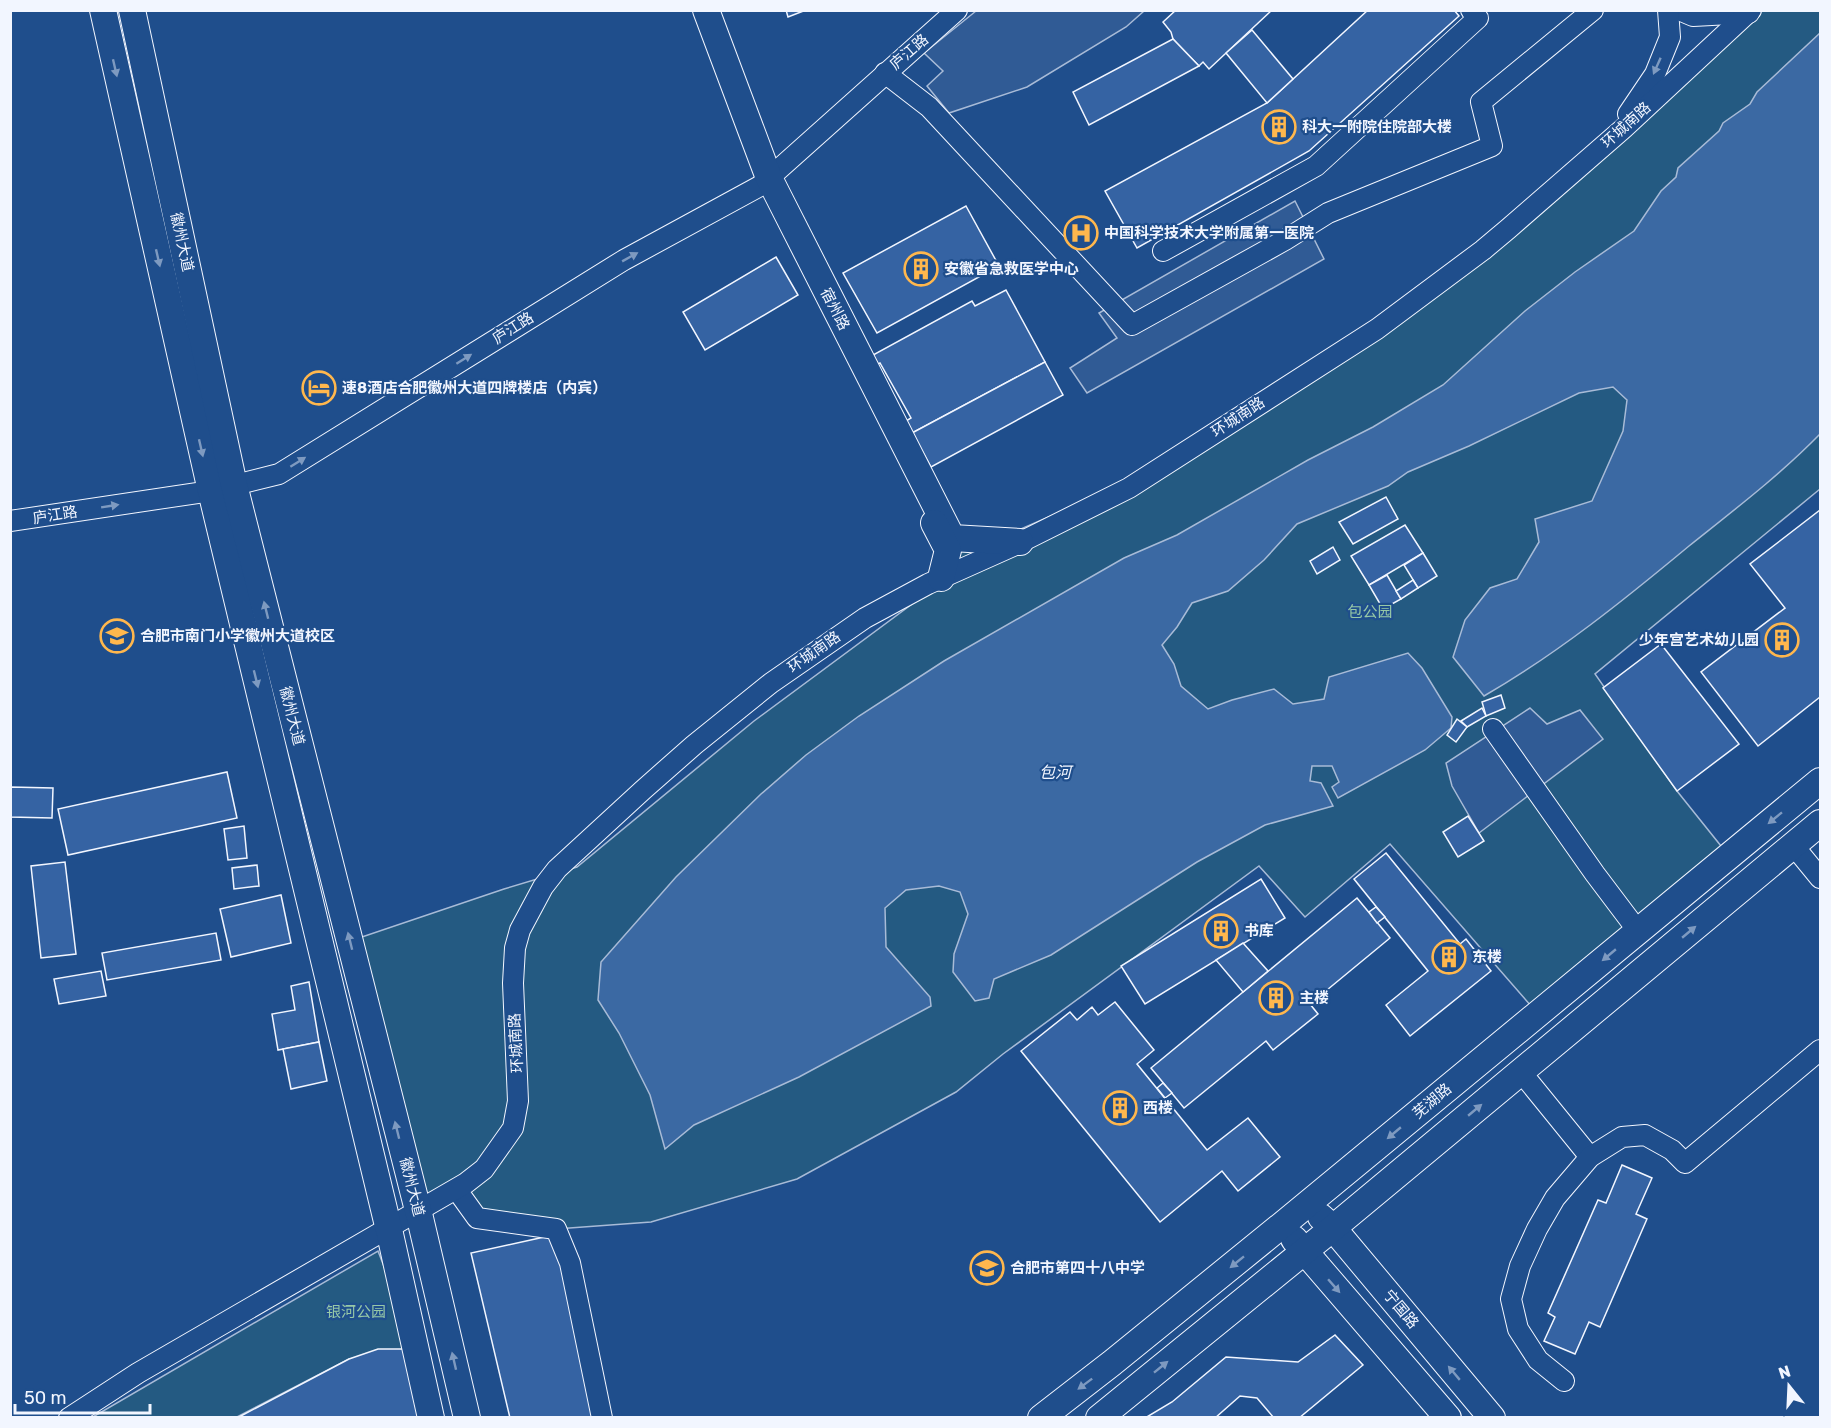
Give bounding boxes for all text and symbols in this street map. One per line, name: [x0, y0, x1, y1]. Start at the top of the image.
street label: 庐江路: [886, 30, 932, 74]
one-way arrow: [111, 58, 121, 77]
one-way arrow: [1653, 58, 1662, 75]
street label: 环城南路: [1598, 98, 1654, 152]
building icon: 科大一附院住院部大楼: [1261, 109, 1297, 145]
place label: 科大一附院住院部大楼: [1302, 118, 1452, 136]
street label: 徽州大道: [167, 211, 197, 273]
hospital icon: 中国科学技术大学附属第一医院: [1063, 215, 1099, 251]
place label: 中国科学技术大学附属第一医院: [1104, 224, 1314, 242]
one-way arrow: [154, 249, 164, 267]
building icon: 安徽省急救医学中心: [903, 251, 939, 287]
one-way arrow: [622, 252, 639, 262]
place label: 安徽省急救医学中心: [944, 260, 1079, 278]
street label: 宿州路: [817, 285, 853, 333]
street label: 庐江路: [489, 308, 537, 348]
one-way arrow: [456, 354, 472, 365]
hotel icon: 速8酒店合肥徽州大道四牌楼店（内宾）: [301, 370, 337, 406]
place label: 速8酒店合肥徽州大道四牌楼店（内宾）: [342, 379, 607, 397]
street label: 环城南路: [1208, 393, 1268, 441]
one-way arrow: [197, 439, 206, 458]
one-way arrow: [290, 456, 306, 467]
one-way arrow: [101, 502, 120, 511]
street label: 庐江路: [31, 503, 79, 527]
one-way arrow: [260, 601, 270, 619]
park label: 包公园: [1347, 603, 1393, 621]
school or university icon: 合肥市南门小学徽州大道校区: [99, 618, 135, 654]
building icon: 少年宫艺术幼儿园: [1764, 622, 1800, 658]
place label: 合肥市南门小学徽州大道校区: [140, 627, 335, 645]
street label: 环城南路: [784, 627, 844, 677]
place label: 少年宫艺术幼儿园: [1639, 631, 1759, 649]
one-way arrow: [251, 669, 261, 688]
street label: 徽州大道: [276, 685, 308, 747]
water label: 包河: [1039, 763, 1074, 782]
one-way arrow: [1768, 811, 1783, 824]
building icon: 书库: [1203, 913, 1239, 949]
place label: 书库: [1244, 922, 1274, 940]
one-way arrow: [1681, 925, 1697, 938]
one-way arrow: [344, 932, 354, 950]
building icon: 东楼: [1431, 939, 1467, 975]
place label: 东楼: [1472, 948, 1502, 966]
one-way arrow: [1601, 949, 1617, 962]
building icon: 主楼: [1258, 980, 1294, 1016]
place label: 主楼: [1299, 989, 1329, 1007]
street label: 环城南路: [505, 1013, 527, 1073]
street label: 芜湖路: [1409, 1080, 1455, 1122]
building icon: 西楼: [1102, 1090, 1138, 1126]
place label: 西楼: [1143, 1099, 1173, 1117]
one-way arrow: [1467, 1104, 1482, 1117]
one-way arrow: [392, 1121, 402, 1140]
one-way arrow: [1387, 1126, 1402, 1139]
street label: 徽州大道: [396, 1156, 428, 1218]
school or university icon: 合肥市第四十八中学: [969, 1250, 1005, 1286]
one-way arrow: [1230, 1255, 1245, 1268]
place label: 合肥市第四十八中学: [1010, 1259, 1145, 1277]
one-way arrow: [1327, 1278, 1340, 1293]
street label: 宁国路: [1380, 1286, 1422, 1332]
park label: 银河公园: [326, 1303, 386, 1321]
one-way arrow: [448, 1351, 458, 1370]
north arrow: [1759, 1356, 1819, 1416]
one-way arrow: [1153, 1361, 1169, 1374]
text: N: [1776, 1361, 1793, 1383]
one-way arrow: [1448, 1365, 1461, 1381]
scale bar: [15, 1377, 150, 1415]
one-way arrow: [1077, 1378, 1093, 1390]
text: 50 m: [24, 1387, 67, 1409]

